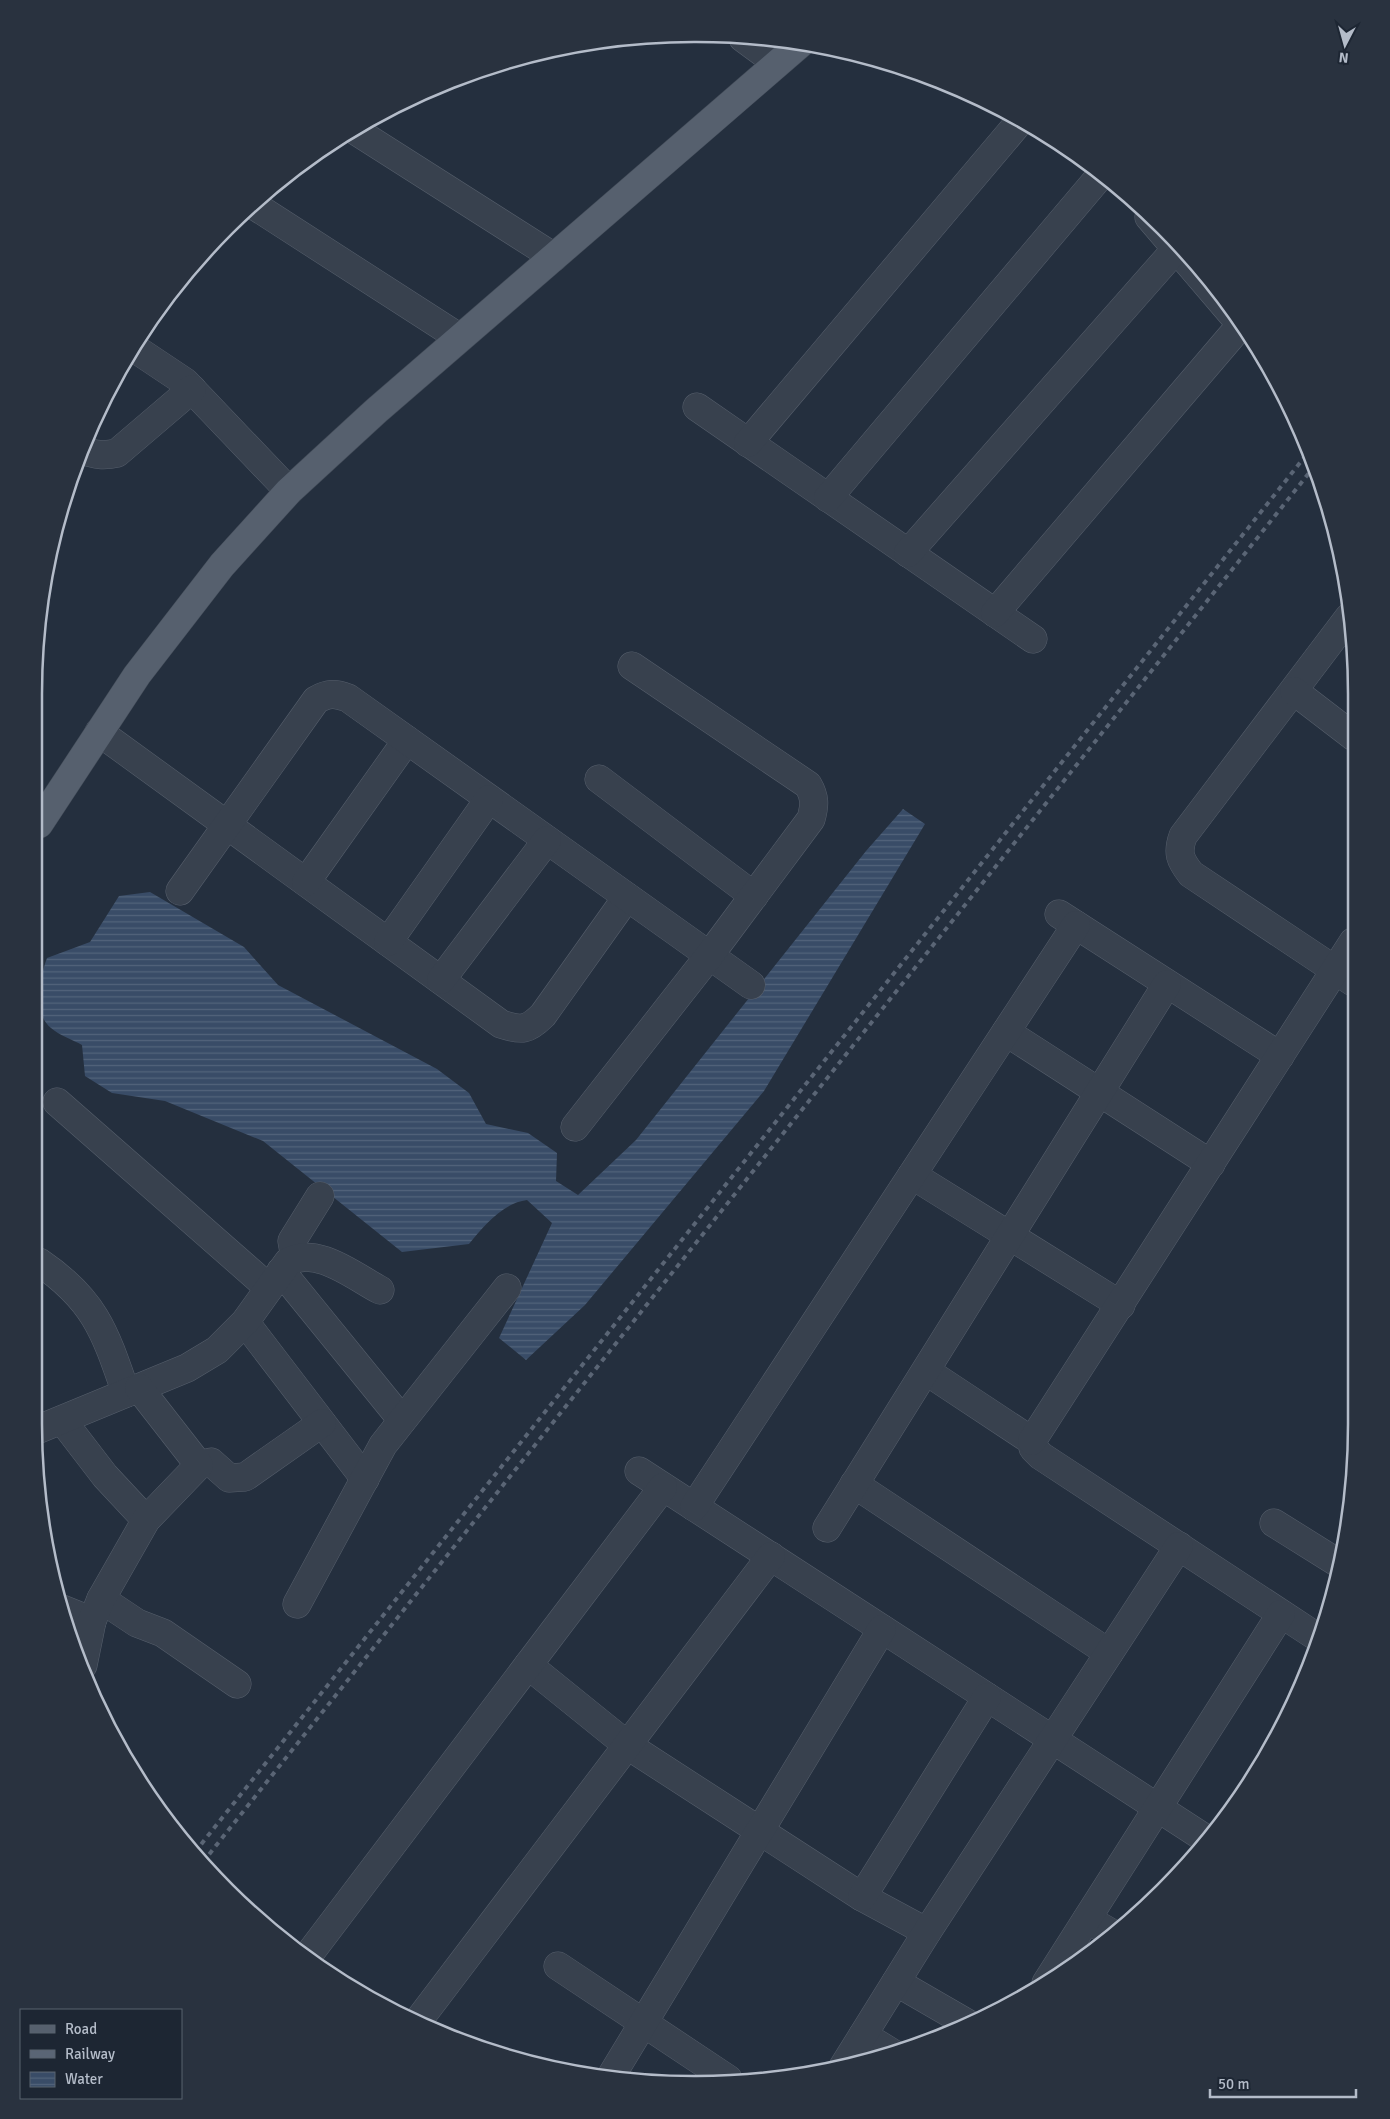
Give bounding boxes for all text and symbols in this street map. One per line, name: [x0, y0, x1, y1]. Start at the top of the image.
north arrow: [1320, 20, 1370, 70]
text: N: [1338, 48, 1349, 66]
legend: [20, 2009, 182, 2099]
text: Road: [65, 2020, 97, 2038]
text: Railway: [65, 2045, 115, 2063]
scale bar: [1210, 2066, 1356, 2098]
text: Water: [65, 2070, 103, 2088]
text: 50 m: [1218, 2075, 1249, 2093]

